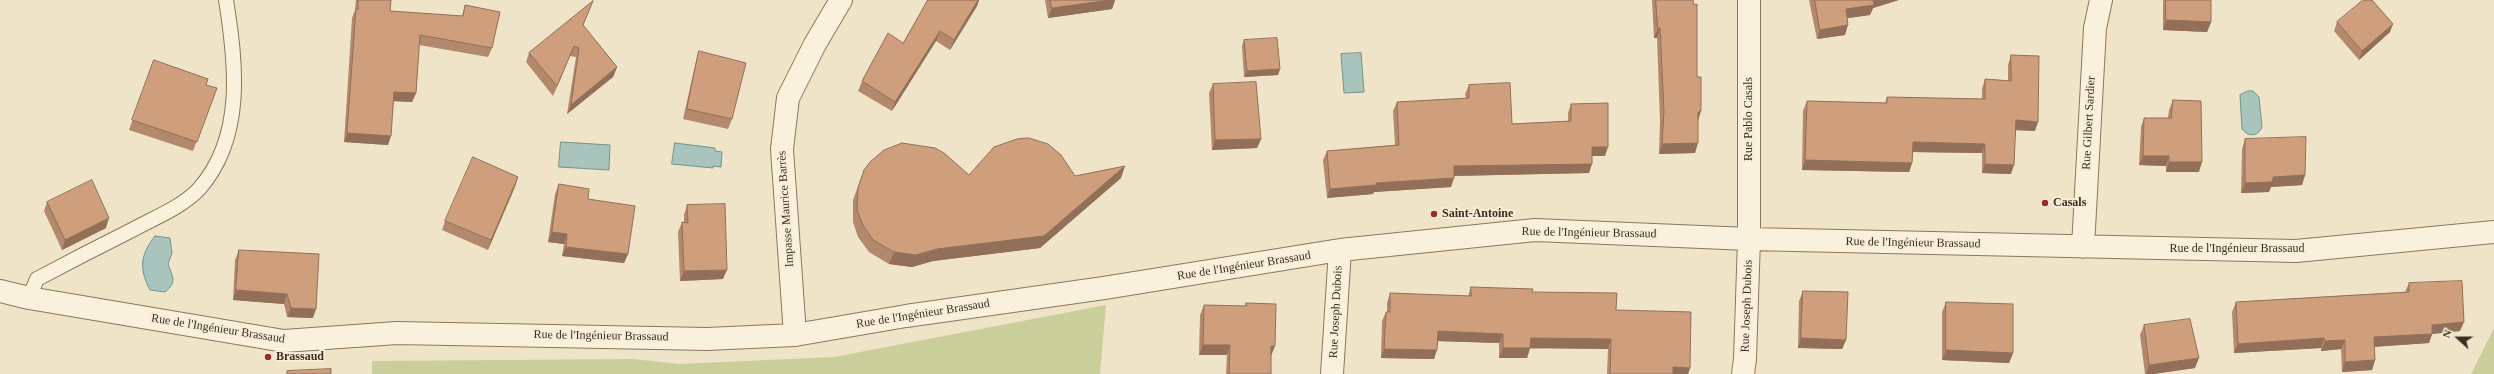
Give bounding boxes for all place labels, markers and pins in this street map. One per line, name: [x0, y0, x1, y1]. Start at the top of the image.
place label: Casals: [2053, 196, 2086, 210]
marker: Casals: [2040, 198, 2050, 208]
place label: Saint-Antoine: [1442, 207, 1513, 221]
marker: Saint-Antoine: [1429, 209, 1439, 219]
place label: Brassaud: [276, 350, 324, 364]
marker: Brassaud: [263, 352, 273, 362]

